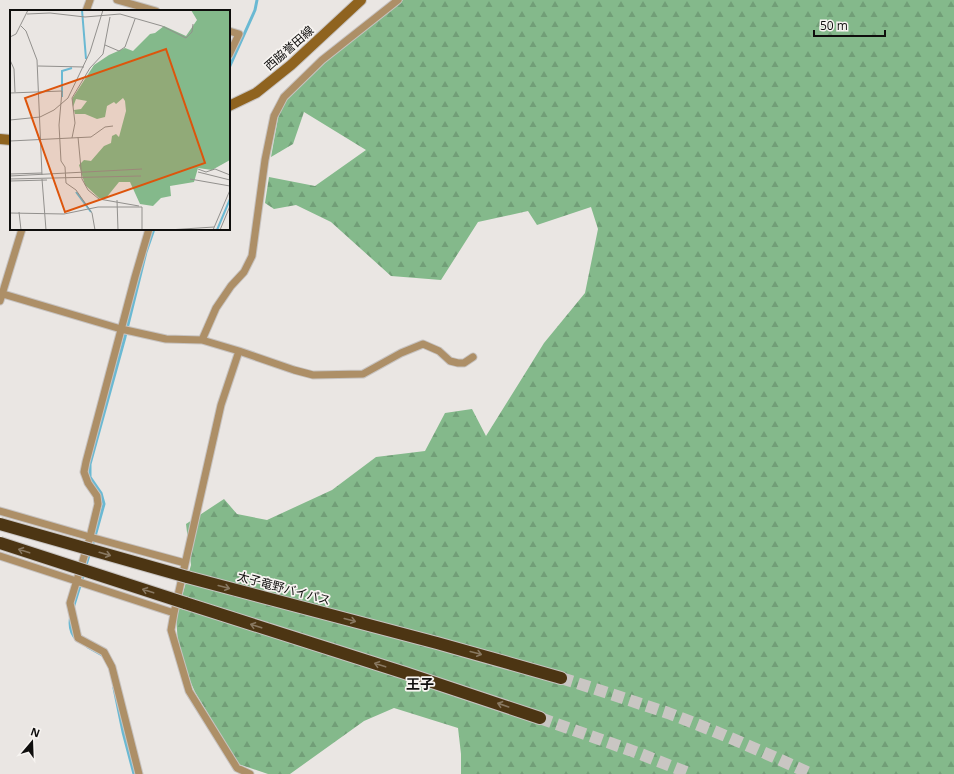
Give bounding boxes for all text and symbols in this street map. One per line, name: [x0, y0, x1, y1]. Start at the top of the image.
inset map: [10, 10, 230, 230]
scale bar: [814, 12, 885, 38]
text: 50 m: [820, 17, 848, 34]
street label: 西脇誉田線: [261, 22, 317, 74]
one-way arrow: [18, 547, 31, 554]
one-way arrow: [98, 551, 111, 558]
street label: 太子竜野バイパス: [236, 567, 332, 609]
one-way arrow: [218, 584, 231, 591]
one-way arrow: [142, 587, 155, 594]
one-way arrow: [343, 617, 356, 624]
one-way arrow: [250, 621, 262, 629]
one-way arrow: [469, 650, 482, 657]
one-way arrow: [374, 661, 387, 668]
district label: 王子: [406, 674, 434, 693]
one-way arrow: [498, 701, 510, 709]
north arrow: [12, 722, 52, 762]
text: N: [29, 724, 42, 741]

